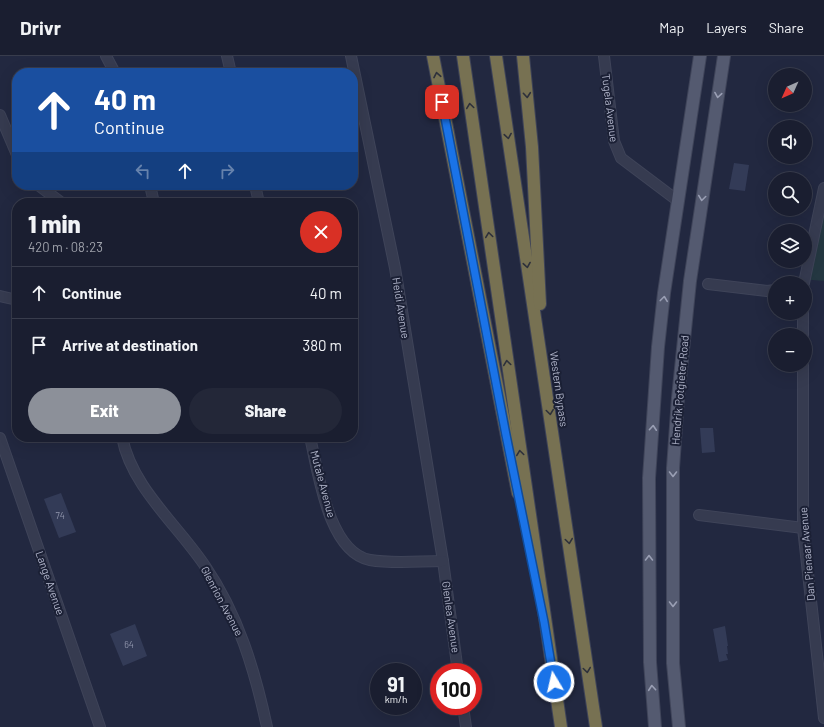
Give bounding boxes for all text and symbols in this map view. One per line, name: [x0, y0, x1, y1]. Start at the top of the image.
text: Drivr: [20, 16, 61, 39]
text: Map: [659, 19, 684, 36]
text: Layers: [706, 19, 747, 36]
text: Share: [769, 19, 804, 36]
north arrow: [768, 68, 812, 112]
map controls: [768, 68, 812, 372]
one-way arrow: [433, 72, 442, 78]
street label: Tugela Avenue: [600, 73, 621, 143]
text: 40 m: [94, 82, 156, 116]
icon: ahead: [28, 84, 80, 136]
pin: [425, 85, 459, 119]
icon: arrive: [431, 91, 453, 113]
one-way arrow: [714, 91, 723, 98]
one-way arrow: [522, 92, 531, 98]
one-way arrow: [466, 103, 475, 109]
text: Continue: [94, 116, 165, 138]
button: sound: [768, 120, 812, 164]
one-way arrow: [503, 133, 512, 139]
icon: left: [132, 160, 154, 182]
icon: ahead: [174, 160, 196, 182]
icon: right: [216, 160, 238, 182]
button: search: [768, 172, 812, 216]
one-way arrow: [698, 195, 707, 201]
text: 1 min: [28, 209, 81, 238]
button: close: [300, 211, 342, 253]
button: layers: [768, 224, 812, 268]
one-way arrow: [485, 232, 494, 238]
text: 420 m · 08:23: [28, 239, 103, 255]
one-way arrow: [523, 262, 531, 268]
street label: Heidi Avenue: [390, 276, 413, 340]
button: +: [768, 276, 812, 320]
icon: ahead: [28, 282, 50, 304]
text: Continue: [62, 284, 122, 302]
text: 40 m: [310, 284, 342, 302]
one-way arrow: [659, 296, 668, 302]
button: −: [768, 328, 812, 372]
icon: arrive: [28, 334, 50, 356]
street label: Hendrik Potgieter Road: [668, 334, 691, 445]
text: Arrive at destination: [62, 336, 198, 354]
text: 380 m: [303, 336, 342, 354]
street label: Western Bypass: [548, 350, 571, 427]
one-way arrow: [503, 360, 512, 367]
button: Exit: [28, 388, 181, 434]
button: Share: [189, 388, 342, 434]
one-way arrow: [545, 409, 554, 415]
one-way arrow: [648, 425, 657, 431]
street label: Mutale Avenue: [308, 449, 339, 519]
one-way arrow: [516, 450, 525, 456]
one-way arrow: [669, 471, 677, 477]
street label: Dan Pienaar Avenue: [796, 507, 817, 601]
house number: 74: [55, 510, 65, 521]
one-way arrow: [564, 538, 573, 544]
street label: Lange Avenue: [33, 549, 68, 617]
one-way arrow: [645, 555, 653, 561]
street label: Glenrion Avenue: [199, 564, 246, 638]
street label: Glenlea Avenue: [440, 580, 463, 654]
one-way arrow: [669, 601, 677, 607]
house number: 64: [124, 639, 134, 650]
position arrow: [533, 661, 575, 703]
speed limit sign: 100: [430, 663, 482, 715]
one-way arrow: [582, 667, 591, 673]
text: 91: [387, 672, 405, 696]
one-way arrow: [648, 685, 657, 691]
text: km/h: [385, 693, 407, 705]

